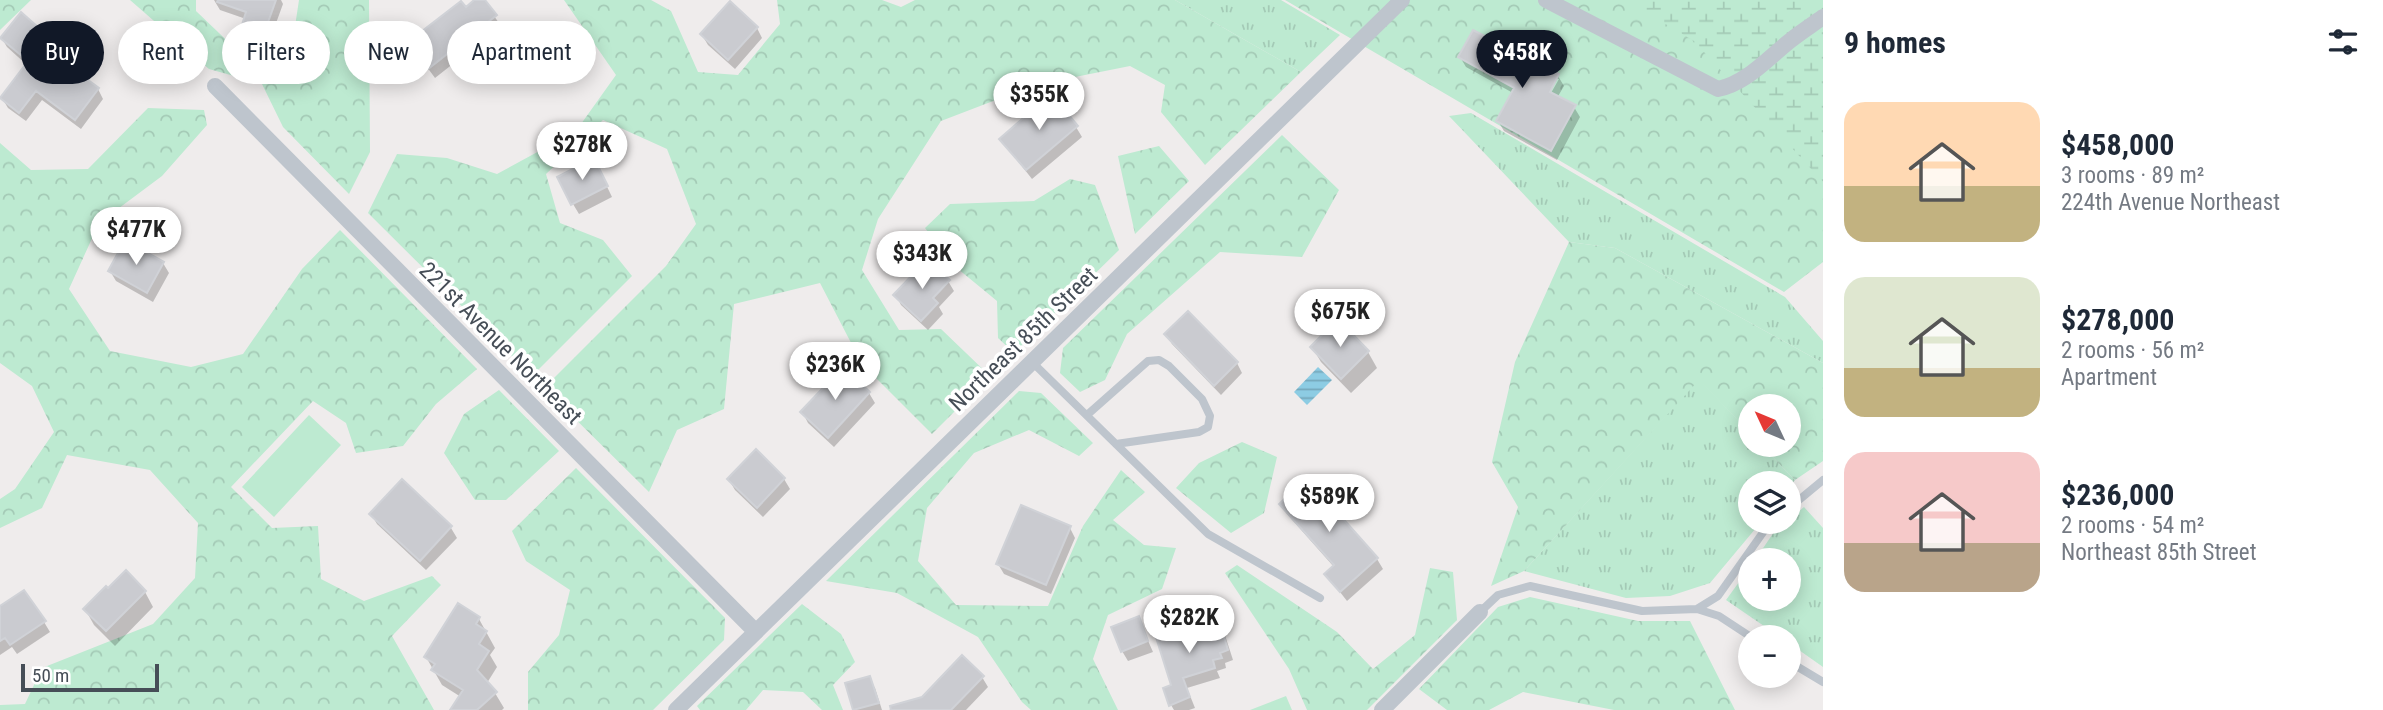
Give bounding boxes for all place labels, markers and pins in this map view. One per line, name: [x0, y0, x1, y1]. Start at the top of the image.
pin: $458K: [1473, 31, 1571, 90]
pin: $355K: [990, 72, 1088, 132]
pin: $278K: [533, 122, 631, 182]
pin: $477K: [87, 208, 185, 267]
pin: $343K: [873, 232, 971, 291]
pin: $675K: [1291, 290, 1389, 349]
pin: $236K: [786, 342, 884, 402]
pin: $589K: [1280, 475, 1378, 534]
pin: $282K: [1140, 596, 1238, 655]

